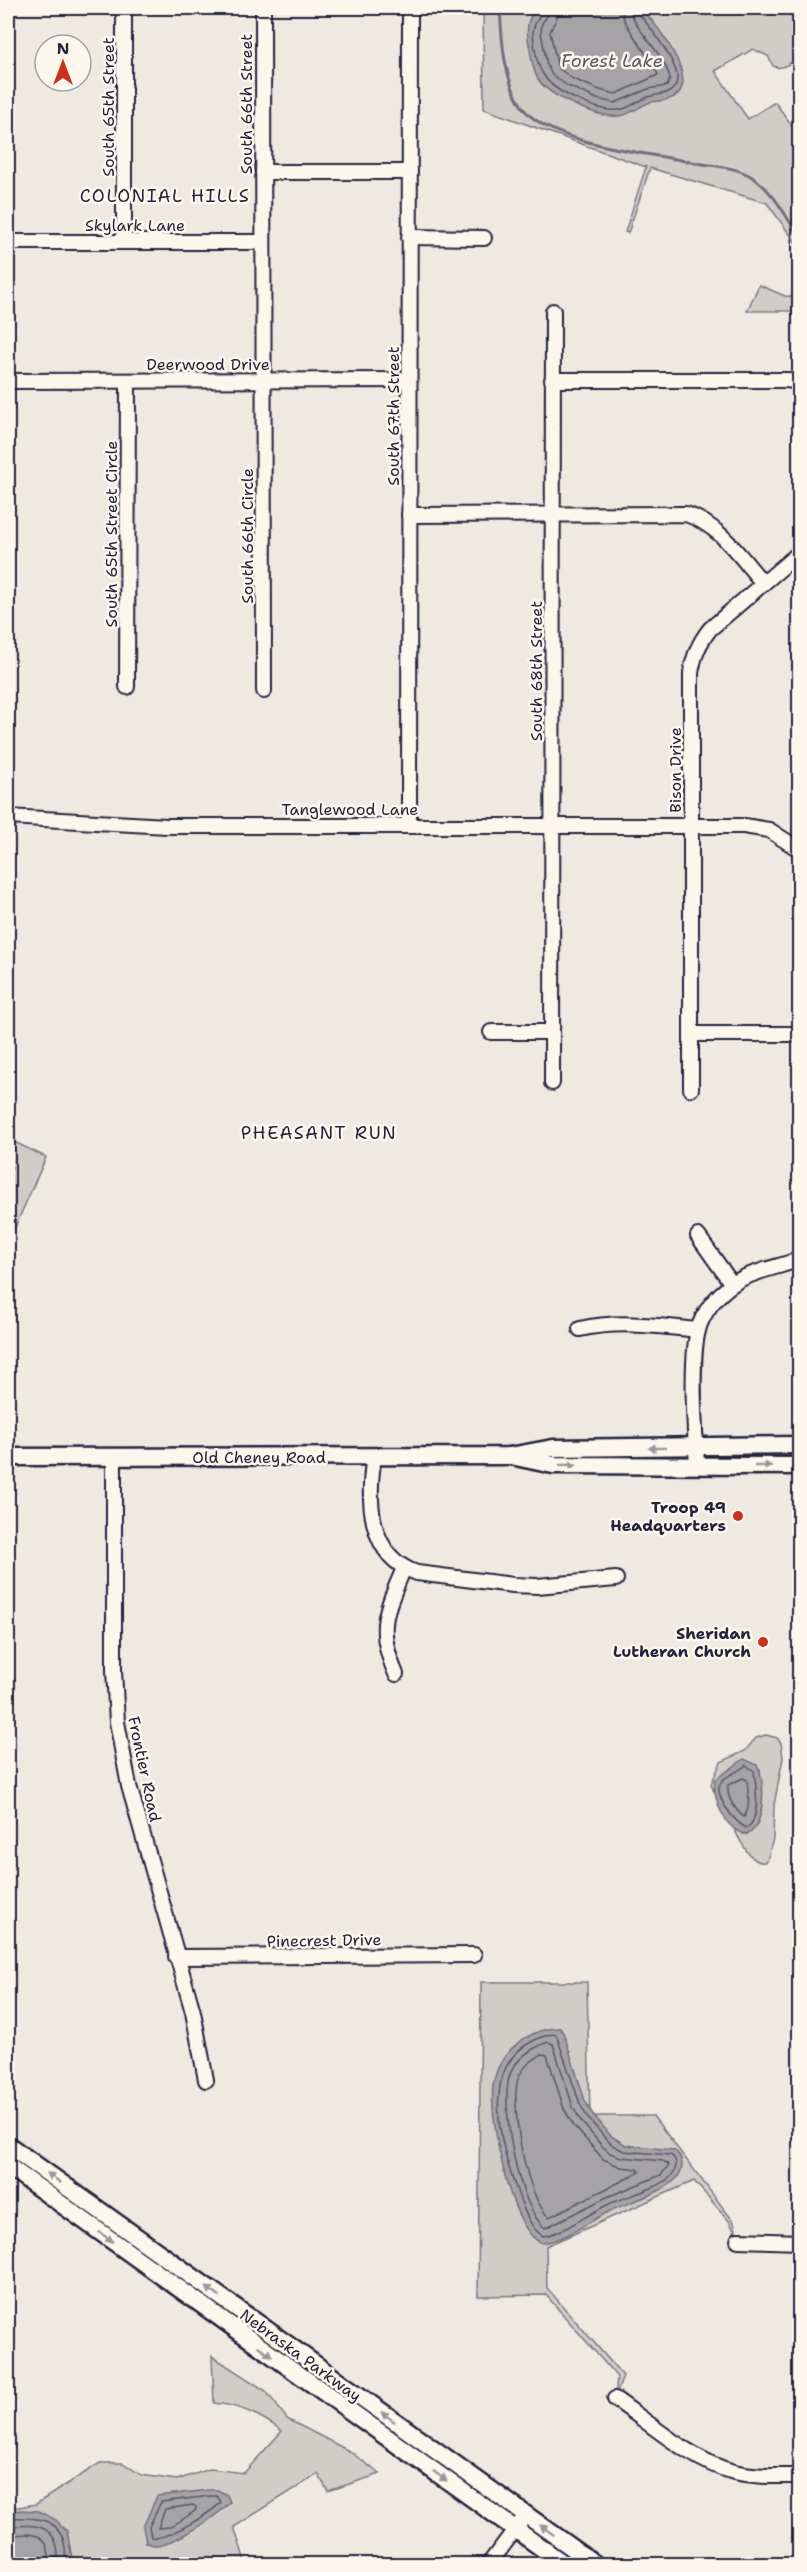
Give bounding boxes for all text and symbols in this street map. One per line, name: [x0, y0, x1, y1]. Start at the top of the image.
north arrow: [33, 33, 93, 93]
street label: South 66th Street: [236, 34, 257, 174]
street label: South 65th Street: [98, 37, 119, 177]
text: N: [57, 38, 69, 59]
water label: Forest Lake: [561, 49, 663, 73]
district label: COLONIAL HILLS: [80, 184, 250, 208]
street label: Skylark Lane: [85, 215, 185, 236]
street label: South 67th Street: [383, 346, 404, 486]
street label: Deerwood Drive: [146, 354, 270, 375]
street label: South 65th Street Circle: [101, 441, 122, 627]
street label: South 66th Circle: [237, 468, 258, 604]
street label: South 68th Street: [526, 601, 547, 741]
street label: Bison Drive: [665, 727, 686, 813]
street label: Tanglewood Lane: [282, 799, 418, 820]
district label: PHEASANT RUN: [241, 1121, 397, 1145]
one-way arrow: [648, 1443, 667, 1452]
street label: Old Cheney Road: [192, 1447, 326, 1468]
one-way arrow: [558, 1460, 577, 1470]
one-way arrow: [753, 1461, 772, 1471]
place label: Troop 49 Headquarters: [610, 1497, 726, 1536]
marker: Troop 49 Headquarters: [731, 1509, 745, 1523]
place label: Sheridan Lutheran Church: [613, 1623, 751, 1662]
marker: Sheridan Lutheran Church: [756, 1635, 770, 1649]
street label: Frontier Road: [123, 1715, 166, 1824]
street label: Pinecrest Drive: [266, 1929, 382, 1952]
one-way arrow: [46, 2173, 62, 2184]
one-way arrow: [98, 2231, 114, 2243]
one-way arrow: [205, 2286, 221, 2298]
street label: Nebraska Parkway: [236, 2304, 366, 2407]
one-way arrow: [256, 2345, 272, 2357]
one-way arrow: [381, 2411, 397, 2423]
one-way arrow: [433, 2470, 448, 2482]
one-way arrow: [540, 2525, 555, 2537]

